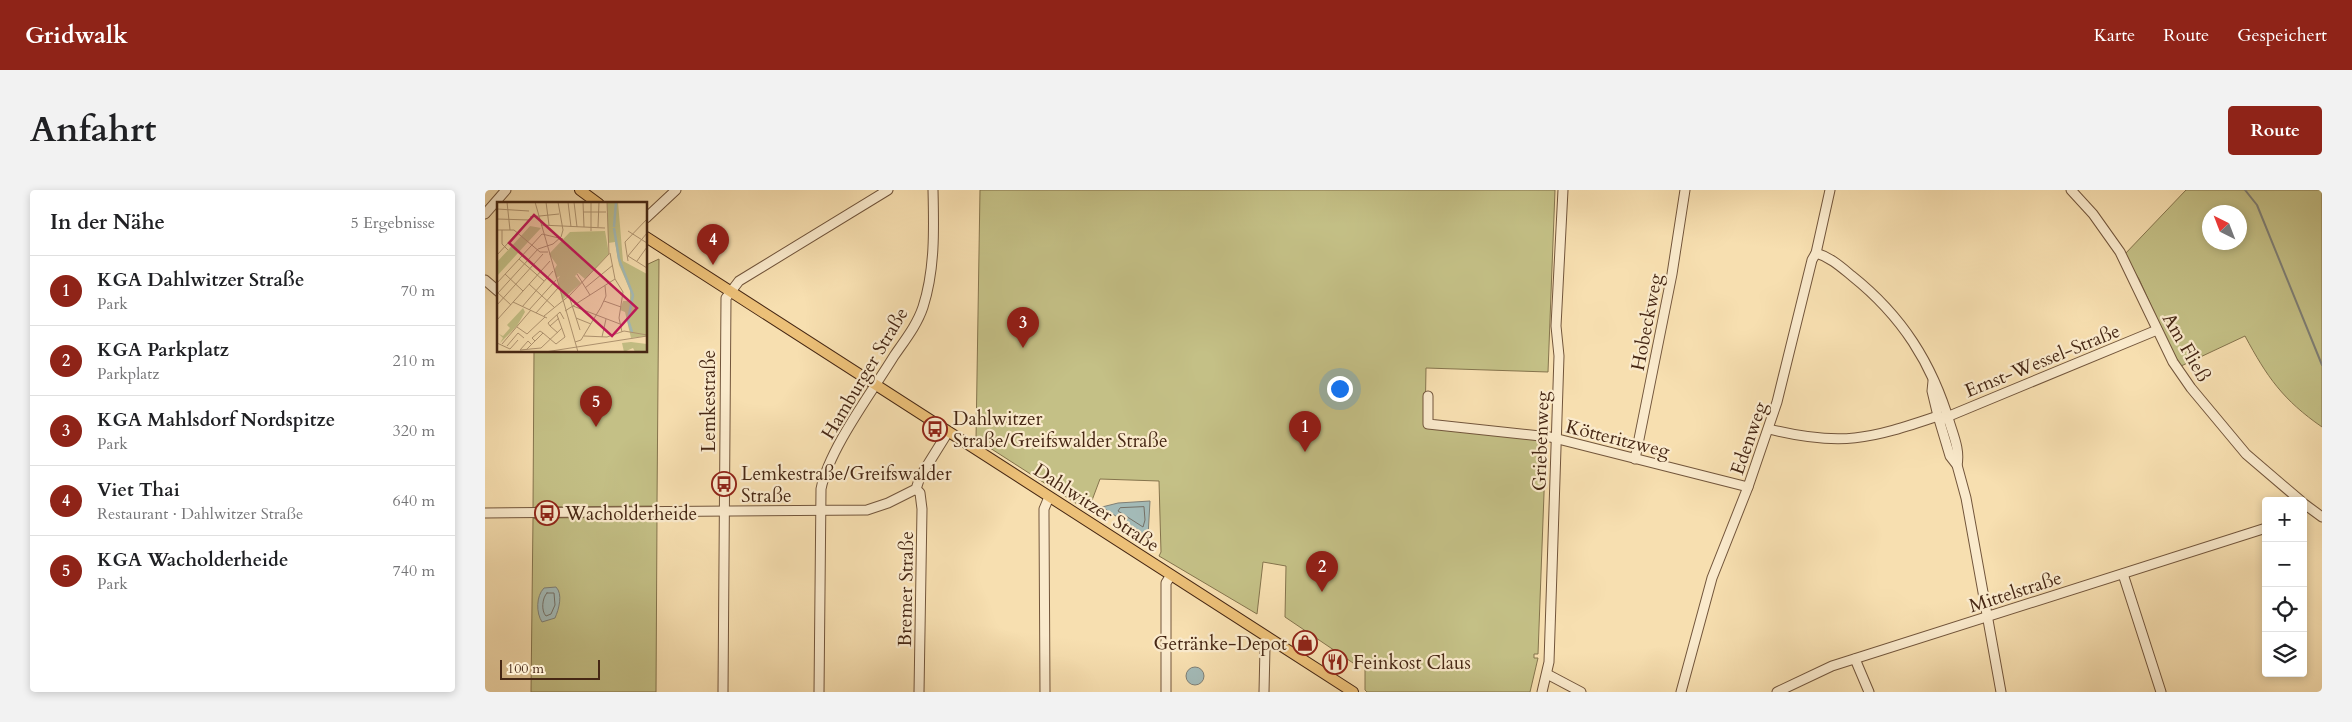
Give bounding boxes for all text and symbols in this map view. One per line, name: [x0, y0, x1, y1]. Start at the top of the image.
text: Gridwalk: [25, 19, 128, 52]
text: Karte: [2094, 23, 2135, 48]
text: Route: [2163, 23, 2209, 48]
text: Gespeichert: [2237, 23, 2327, 48]
text: Anfahrt: [30, 106, 156, 154]
button: Route: [2228, 106, 2322, 155]
inset map: [497, 202, 647, 352]
north arrow: [2202, 205, 2247, 250]
text: In der Nähe: [50, 208, 165, 237]
text: 5 Ergebnisse: [350, 212, 435, 234]
pin: 4: [697, 224, 729, 265]
text: KGA Dahlwitzer Straße: [97, 267, 304, 293]
street label: Hobeckweg: [1625, 271, 1669, 373]
text: 1: [62, 280, 70, 302]
text: 70 m: [401, 280, 435, 302]
text: Park: [97, 293, 128, 315]
street label: Hamburger Straße: [815, 303, 915, 444]
pin: 3: [1007, 307, 1039, 348]
street label: Am Fließ: [2156, 308, 2216, 387]
street label: Ernst-Wessel-Straße: [1961, 318, 2124, 404]
text: KGA Parkplatz: [97, 337, 229, 363]
text: 2: [62, 350, 70, 372]
text: 210 m: [393, 350, 435, 372]
street label: Lemkestraße: [696, 350, 722, 452]
text: Parkplatz: [97, 363, 159, 385]
your location: [1327, 376, 1353, 402]
pin: 5: [580, 386, 612, 427]
street label: Griebenweg: [1526, 390, 1556, 491]
street label: Edenweg: [1724, 398, 1774, 478]
place label: Dahlwitzer Straße/Greifswalder Straße: [953, 406, 1168, 454]
text: KGA Mahlsdorf Nordspitze: [97, 407, 335, 433]
pin: 1: [1289, 411, 1321, 452]
street label: Kötteritzweg: [1563, 413, 1673, 465]
bus stop icon: Dahlwitzer Straße/Greifswalder Straße: [922, 416, 948, 442]
text: 3: [62, 420, 70, 442]
text: 320 m: [393, 420, 435, 442]
text: Park: [97, 433, 128, 455]
street label: Dahlwitzer Straße: [1028, 457, 1164, 558]
place label: Lemkestraße/Greifswalder Straße: [741, 461, 952, 509]
bus stop icon: Lemkestraße/Greifswalder Straße: [711, 471, 737, 497]
text: Viet Thai: [97, 477, 180, 503]
text: 4: [62, 490, 70, 512]
text: 640 m: [393, 490, 435, 512]
map controls: [2262, 497, 2307, 677]
button: +: [2262, 497, 2307, 542]
bus stop icon: Wacholderheide: [534, 500, 560, 526]
place label: Wacholderheide: [564, 501, 697, 527]
text: Restaurant · Dahlwitzer Straße: [97, 503, 303, 525]
street label: Bremer Straße: [892, 531, 920, 647]
button: −: [2262, 542, 2307, 587]
text: KGA Wacholderheide: [97, 547, 288, 573]
pin: 2: [1306, 551, 1338, 592]
text: 5: [62, 560, 70, 582]
text: 740 m: [393, 560, 435, 582]
street label: Mittelstraße: [1966, 565, 2065, 619]
text: Park: [97, 573, 128, 595]
button: locate: [2262, 587, 2307, 632]
shop icon: Getränke-Depot: [1292, 630, 1318, 656]
place label: Getränke-Depot: [1154, 631, 1287, 657]
button: layers: [2262, 632, 2307, 677]
restaurant icon: Feinkost Claus: [1322, 649, 1348, 675]
place label: Feinkost Claus: [1353, 650, 1471, 676]
scale bar: [500, 657, 600, 680]
text: 100 m: [507, 659, 544, 678]

